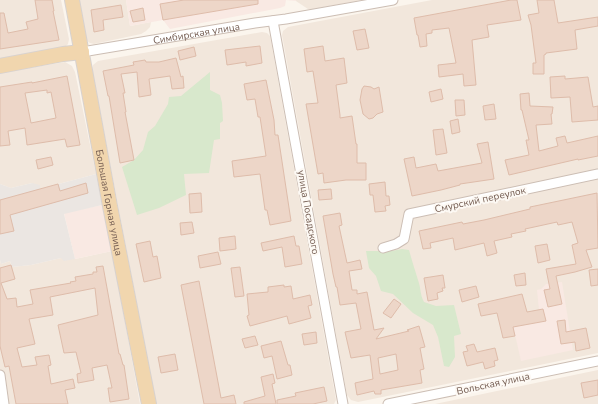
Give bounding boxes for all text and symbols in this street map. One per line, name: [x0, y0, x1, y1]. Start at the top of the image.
street label: Симбирская улица: [152, 20, 241, 48]
street label: Большая Горная улица: [92, 149, 126, 257]
street label: улица Посадского: [294, 169, 322, 256]
street label: Смурский переулок: [433, 183, 528, 216]
street label: Вольская улица: [455, 369, 531, 399]

